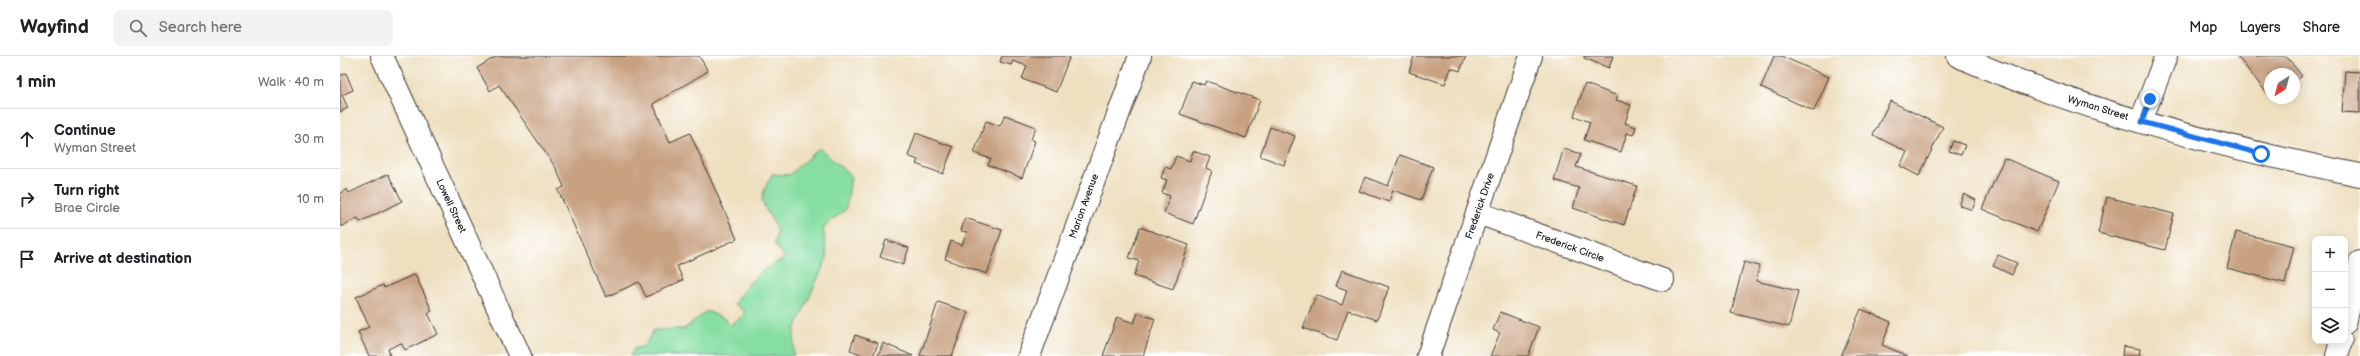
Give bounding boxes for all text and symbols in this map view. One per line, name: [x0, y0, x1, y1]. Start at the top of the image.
search box: [113, 10, 393, 46]
text: Wayfind: [20, 16, 89, 39]
icon: search: [127, 17, 149, 39]
text: Search here: [159, 18, 242, 37]
text: Map: [2189, 19, 2217, 36]
text: Layers: [2239, 19, 2281, 36]
text: Share: [2303, 19, 2340, 36]
north arrow: [2264, 68, 2300, 104]
text: 1 min: [16, 72, 56, 92]
text: Walk · 40 m: [258, 74, 324, 90]
route end: [2141, 90, 2159, 108]
street label: Wyman Street: [2066, 93, 2130, 123]
text: Continue: [54, 121, 116, 140]
icon: ahead: [16, 128, 38, 150]
text: 30 m: [294, 131, 324, 147]
text: Wyman Street: [54, 140, 136, 156]
route start: [2252, 145, 2270, 163]
street label: Frederick Drive: [1463, 171, 1497, 241]
street label: Marion Avenue: [1067, 172, 1101, 240]
street label: Lowell Street: [433, 177, 469, 235]
text: Turn right: [54, 181, 119, 200]
icon: right: [16, 188, 38, 210]
text: 10 m: [297, 191, 324, 207]
text: Brae Circle: [54, 200, 120, 216]
street label: Frederick Circle: [1534, 229, 1606, 265]
map controls: [2312, 236, 2348, 344]
button: +: [2312, 236, 2348, 272]
icon: arrive: [16, 248, 38, 270]
text: Arrive at destination: [54, 249, 192, 268]
button: −: [2312, 272, 2348, 308]
button: layers: [2312, 308, 2348, 344]

